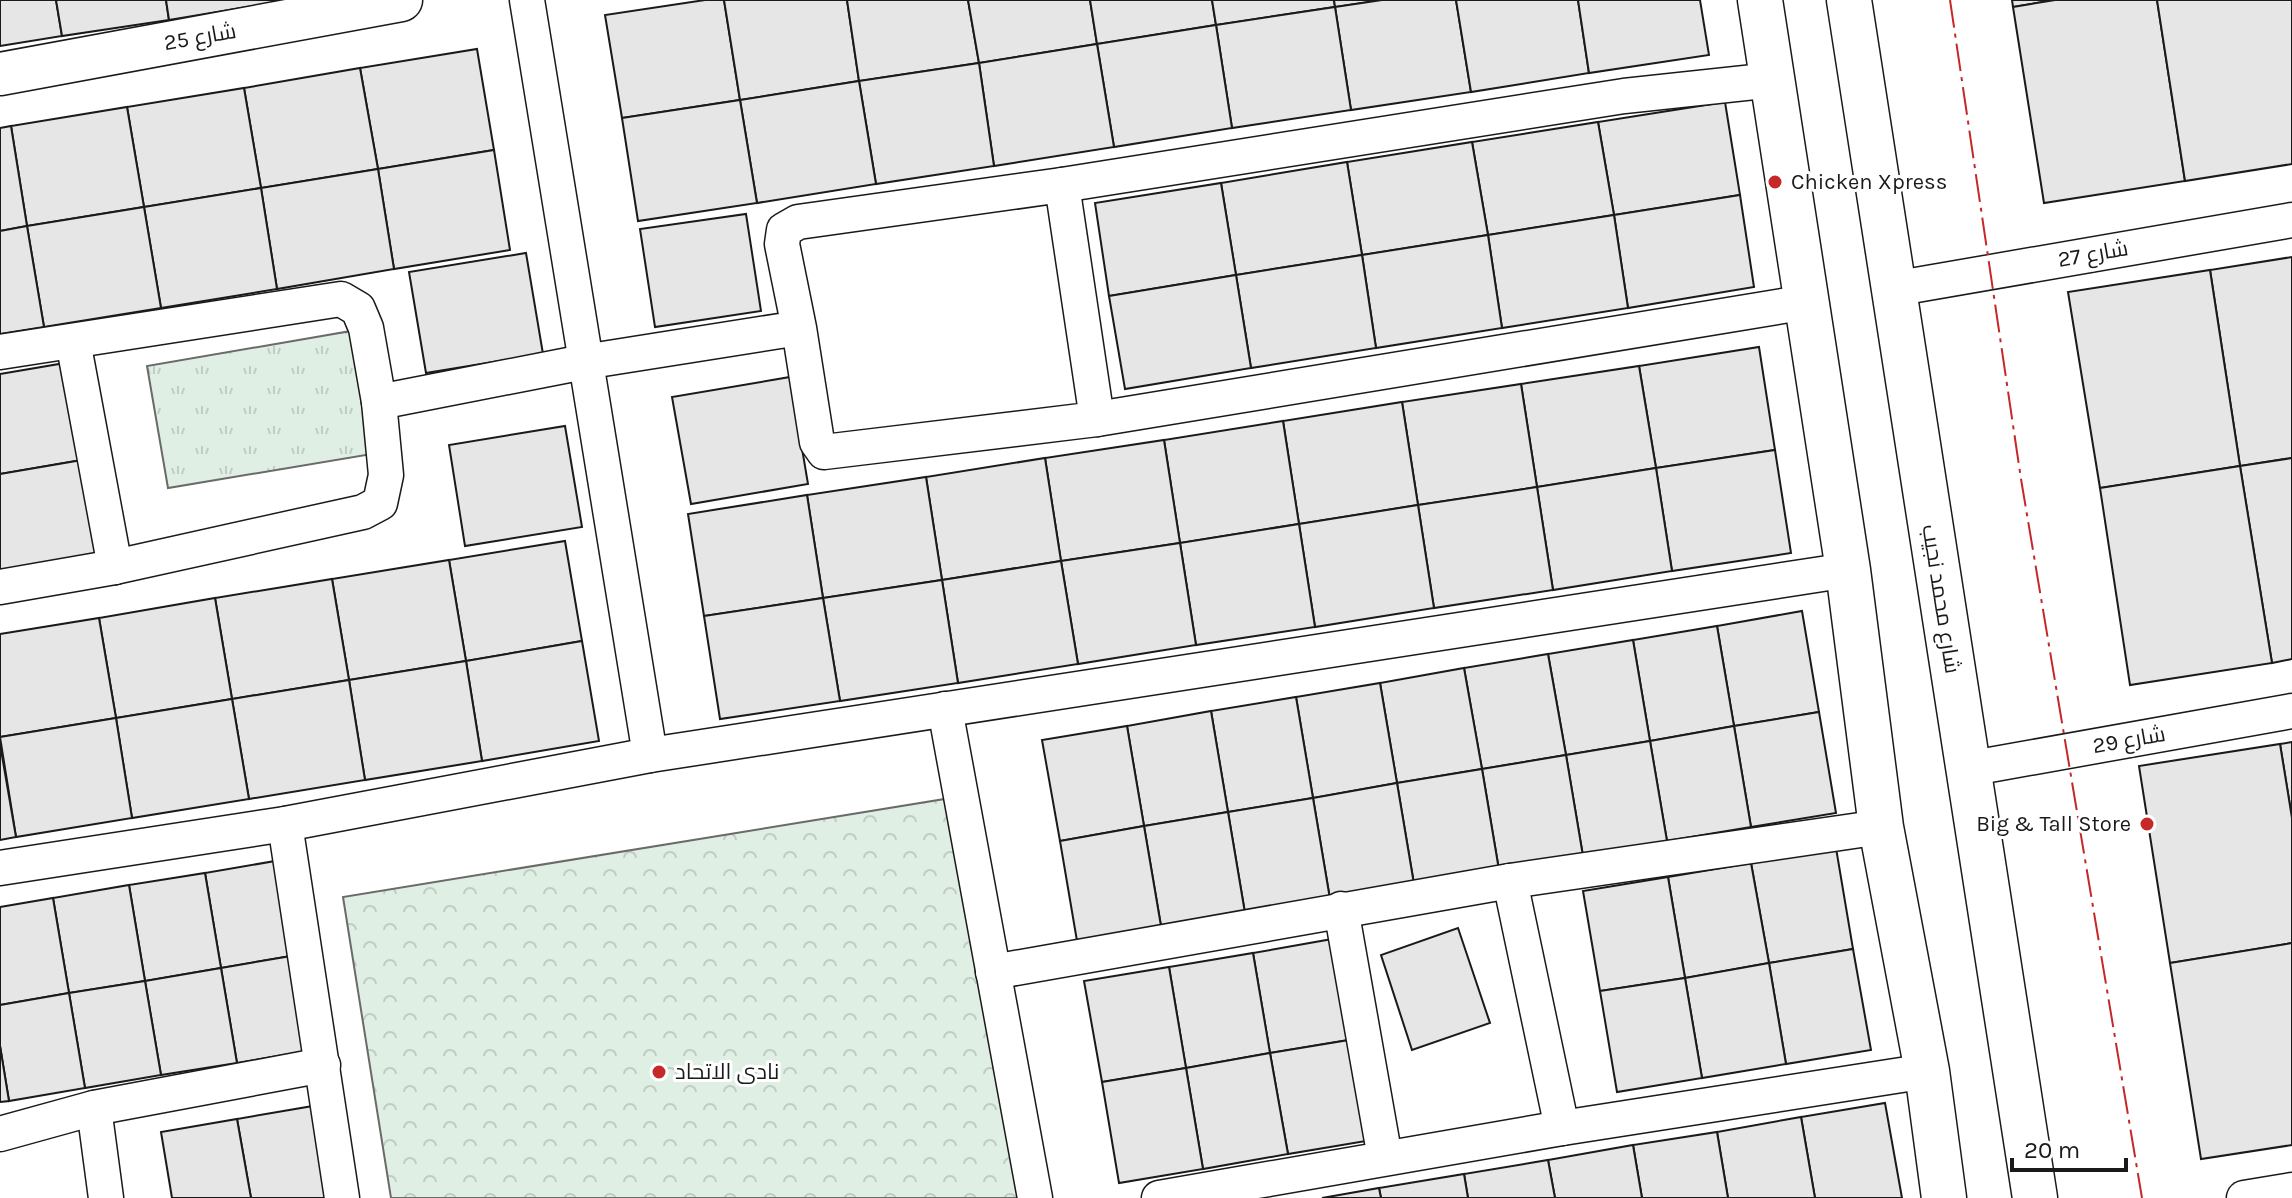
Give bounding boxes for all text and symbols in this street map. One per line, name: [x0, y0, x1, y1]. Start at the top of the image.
street label: شارع 25: [162, 18, 238, 57]
place label: Chicken Xpress: [1791, 169, 1947, 195]
marker: Chicken Xpress: [1766, 173, 1784, 191]
street label: شارع 27: [2056, 235, 2130, 274]
street label: شارع محمد نجيب: [1915, 523, 1966, 676]
street label: شارع 29: [2091, 721, 2168, 760]
place label: Big & Tall Store: [1976, 811, 2131, 837]
marker: Big & Tall Store: [2138, 815, 2156, 833]
place label: نادى الاتحاد: [675, 1059, 779, 1085]
marker: نادى الاتحاد: [650, 1063, 668, 1081]
scale bar: [2012, 1122, 2126, 1172]
text: 20 m: [2024, 1136, 2080, 1164]

